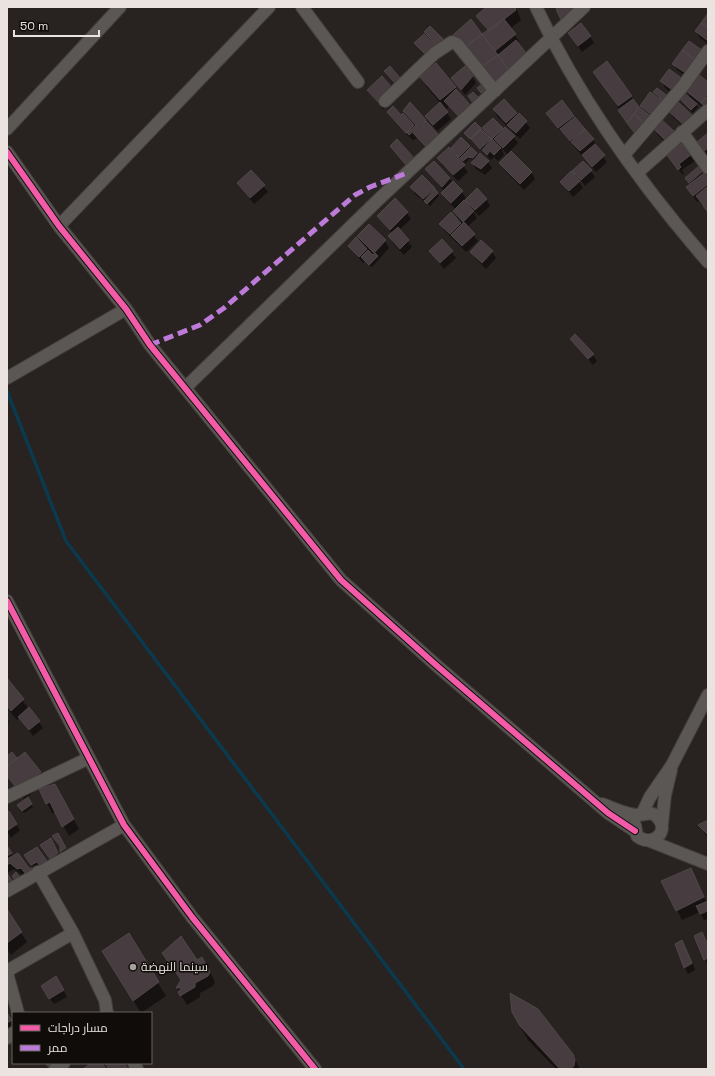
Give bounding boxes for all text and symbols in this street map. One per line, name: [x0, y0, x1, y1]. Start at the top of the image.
scale bar: [14, 12, 99, 38]
text: 50 m: [20, 18, 48, 34]
place label: سينما النهضة: [141, 959, 208, 975]
marker: سينما النهضة: [128, 962, 138, 972]
legend: [12, 1012, 152, 1064]
text: مسار دراجات: [48, 1020, 108, 1036]
text: ممر: [47, 1040, 67, 1056]

